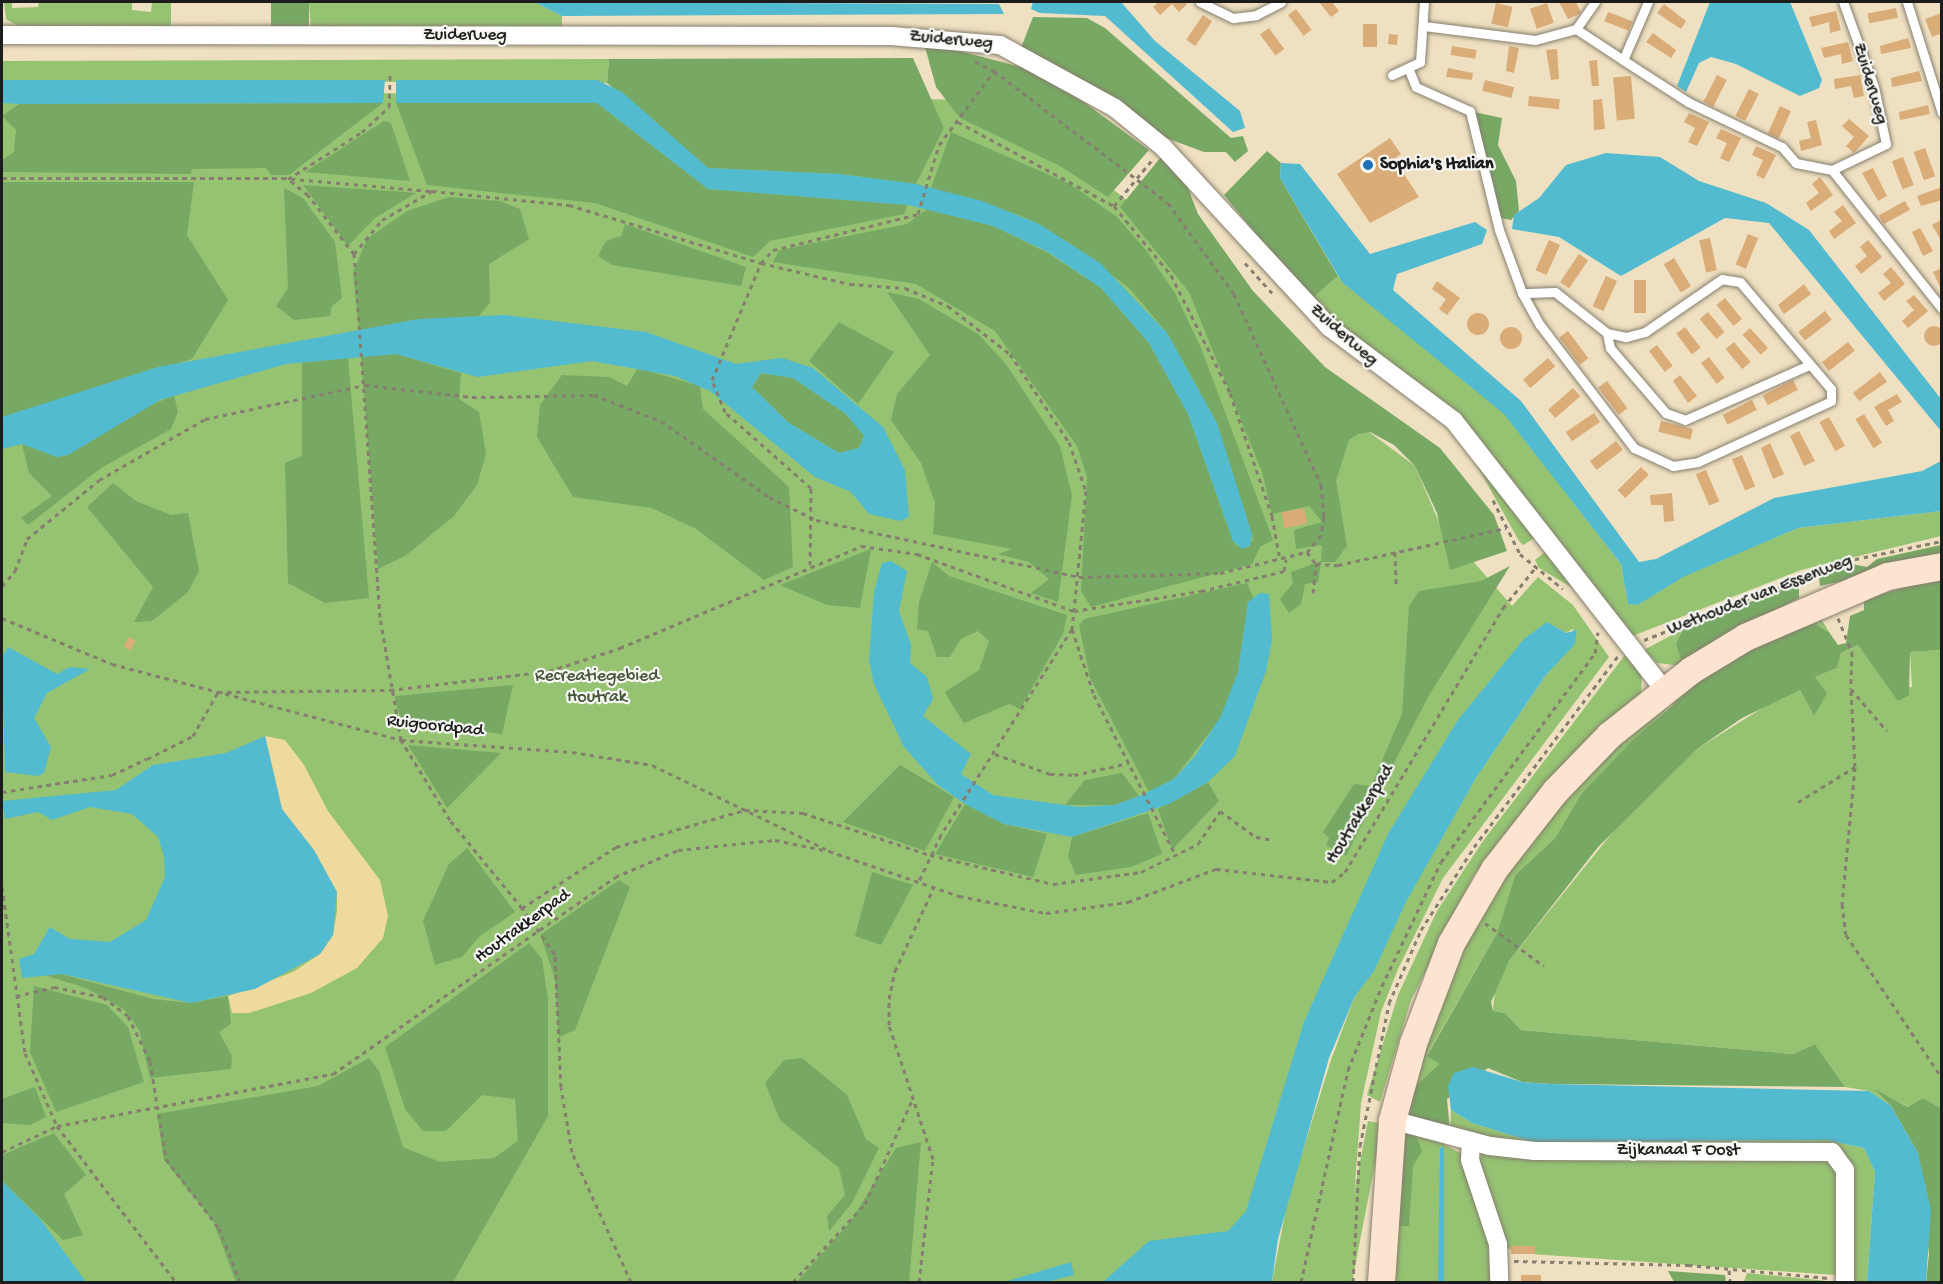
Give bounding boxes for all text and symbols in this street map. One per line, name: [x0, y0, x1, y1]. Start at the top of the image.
street label: Zuiderweg: [423, 25, 507, 47]
street label: Zuiderweg: [908, 27, 994, 55]
street label: Zuiderweg: [1846, 41, 1892, 127]
place label: Sophia's Italian: [1380, 154, 1494, 176]
marker: Sophia's Italian: [1361, 158, 1375, 172]
street label: Zuiderweg: [1304, 300, 1382, 372]
street label: Wethouder van Essenweg: [1664, 551, 1856, 641]
park label: Recreatiegebied Houtrak: [535, 667, 659, 710]
street label: Ruigoordpad: [386, 711, 484, 743]
street label: Houtrakkerpad: [1322, 761, 1400, 869]
street label: Houtrakkerpad: [471, 885, 575, 969]
street label: Zijkanaal F Oost: [1616, 1140, 1740, 1162]

